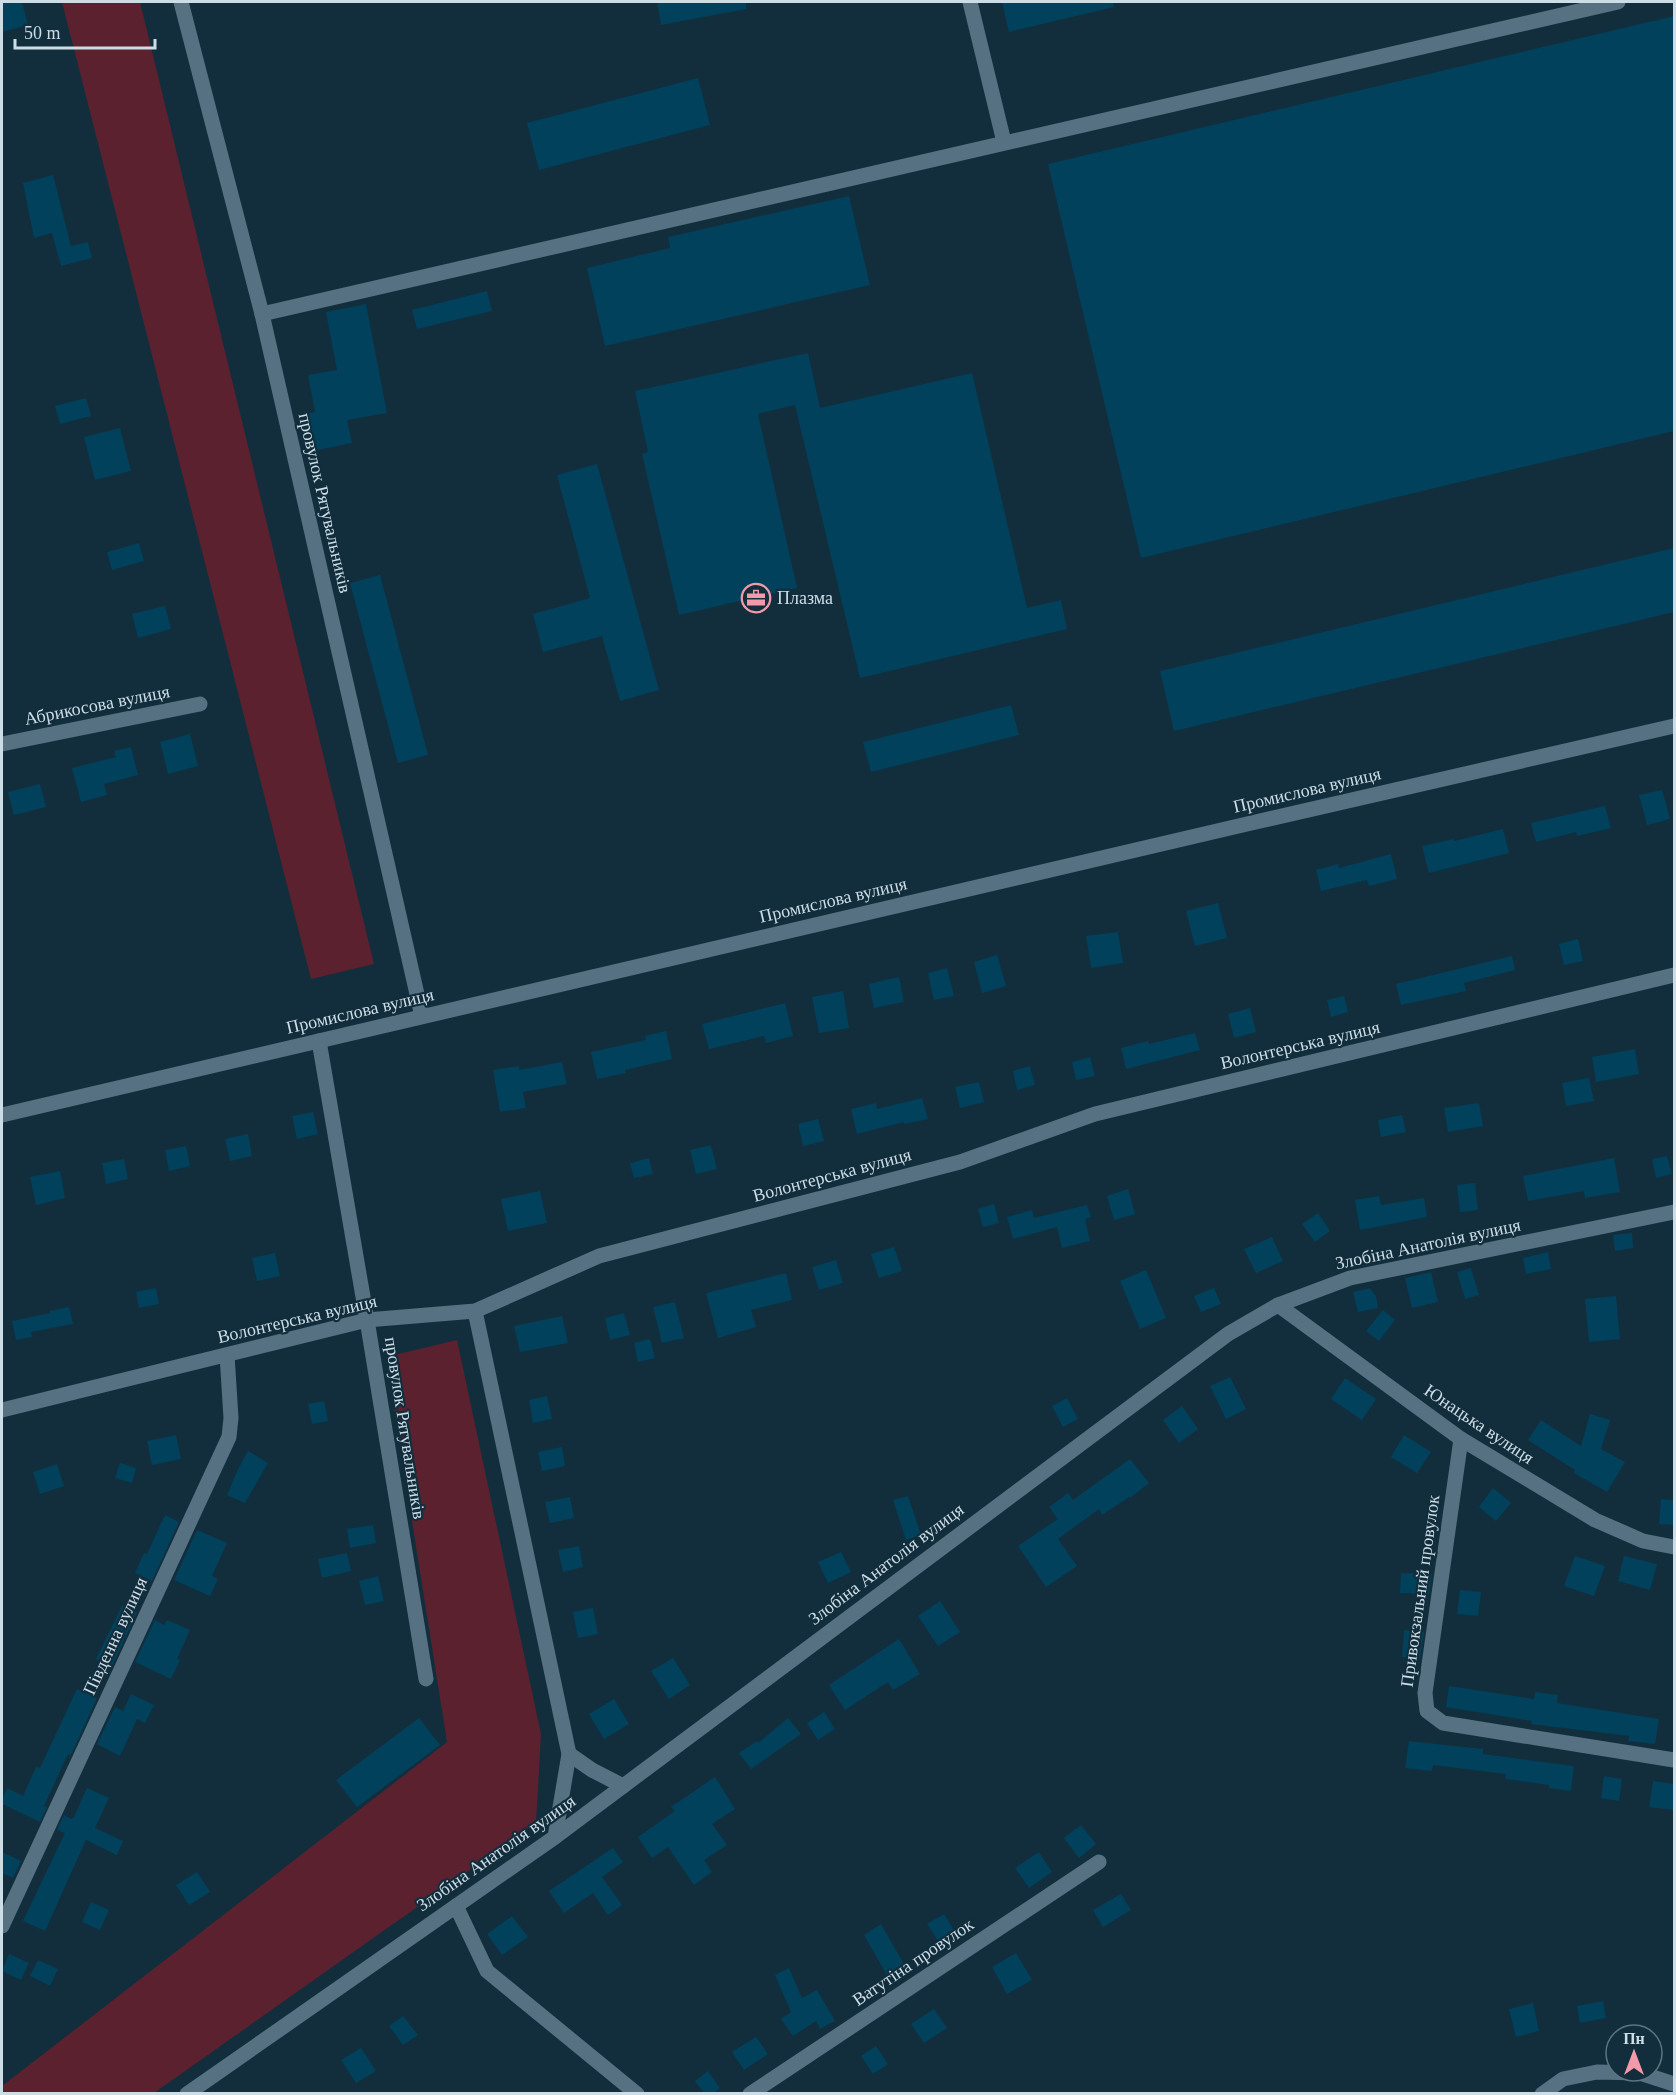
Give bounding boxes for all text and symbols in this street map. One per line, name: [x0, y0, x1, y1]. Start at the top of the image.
scale bar: [15, 12, 154, 50]
text: 50 m: [24, 23, 61, 43]
street label: провулок Рятувальників: [295, 411, 355, 595]
office icon: Плазма: [740, 582, 772, 614]
place label: Плазма: [777, 588, 833, 608]
street label: Абрикосова вулиця: [23, 681, 171, 729]
street label: Промислова вулиця: [1231, 763, 1383, 817]
street label: Промислова вулиця: [757, 873, 909, 927]
street label: Промислова вулиця: [284, 984, 436, 1038]
street label: Волонтерська вулиця: [1218, 1017, 1382, 1073]
street label: Волонтерська вулиця: [751, 1144, 913, 1206]
street label: Злобіна Анатолія вулиця: [1333, 1215, 1523, 1273]
street label: Волонтерська вулиця: [215, 1291, 379, 1347]
street label: провулок Рятувальників: [381, 1335, 429, 1521]
street label: Юнацька вулиця: [1421, 1380, 1537, 1468]
street label: Привокзальний провулок: [1397, 1493, 1443, 1688]
street label: Злобіна Анатолія вулиця: [805, 1499, 967, 1629]
street label: Південна вулиця: [79, 1574, 151, 1698]
street label: Злобіна Анатолія вулиця: [413, 1791, 579, 1915]
street label: Ватутіна провулок: [849, 1914, 977, 2010]
north arrow: [1604, 2023, 1664, 2083]
text: Пн: [1623, 2030, 1645, 2047]

